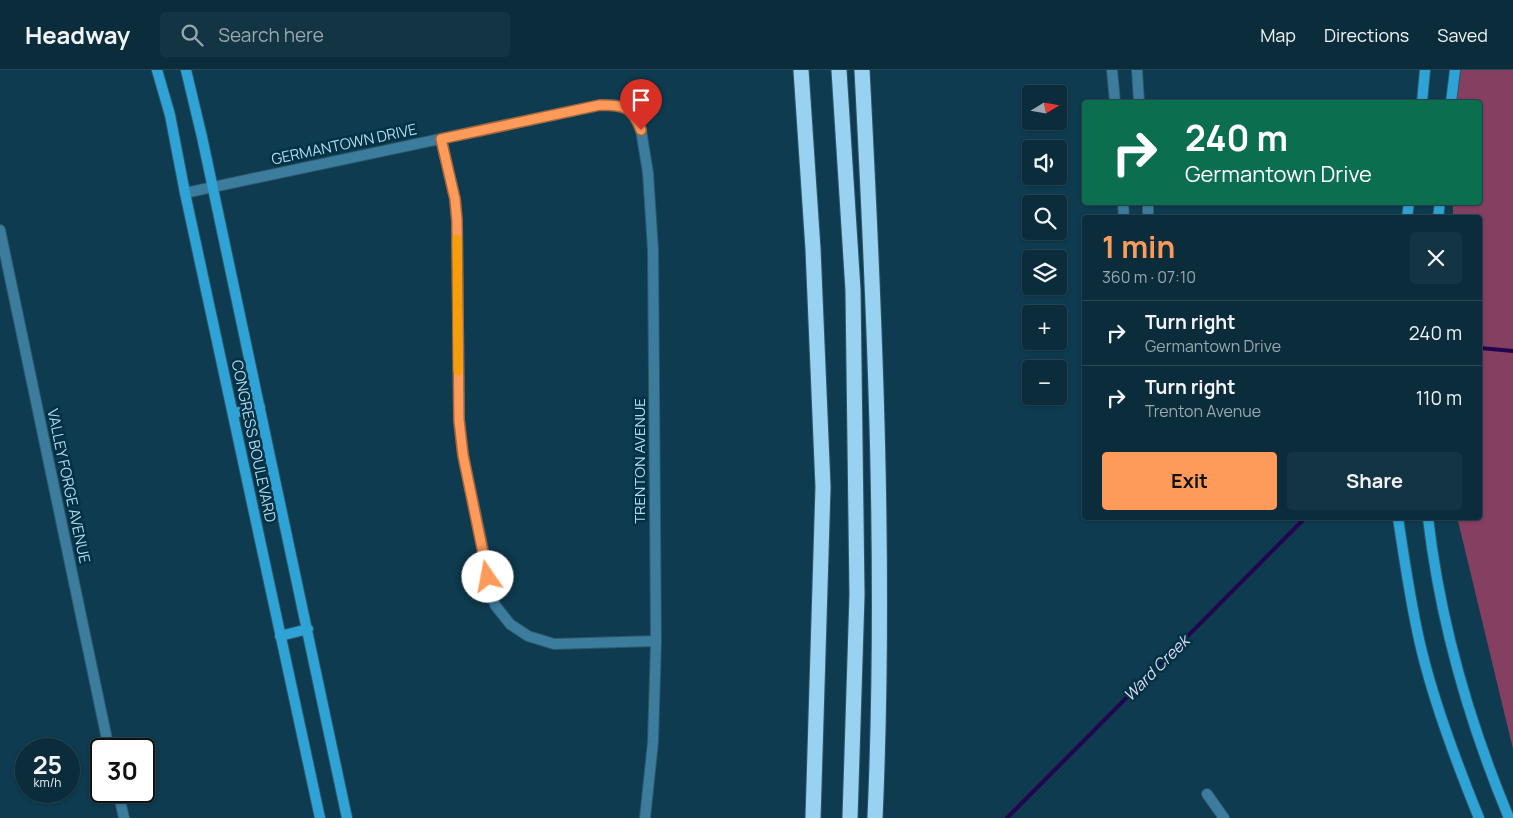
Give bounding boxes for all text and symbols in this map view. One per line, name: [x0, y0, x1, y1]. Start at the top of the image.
search box: [160, 12, 510, 57]
text: Headway: [25, 18, 130, 51]
icon: search: [178, 21, 206, 49]
text: Search here: [218, 22, 324, 48]
text: Map: [1260, 23, 1296, 47]
text: Directions: [1324, 23, 1409, 47]
text: Saved: [1437, 23, 1488, 47]
pin: [620, 79, 662, 130]
north arrow: [1022, 85, 1068, 130]
map controls: [1022, 85, 1067, 405]
icon: arrive: [627, 86, 655, 114]
text: 240 m: [1185, 114, 1288, 162]
street label: GERMANTOWN DRIVE: [269, 118, 419, 170]
icon: right: [1102, 120, 1167, 185]
button: sound: [1022, 140, 1067, 185]
text: Germantown Drive: [1185, 159, 1372, 189]
button: search: [1022, 195, 1067, 240]
text: 1 min: [1102, 226, 1175, 267]
button: close: [1410, 232, 1462, 284]
button: layers: [1022, 250, 1067, 295]
text: 360 m · 07:10: [1102, 266, 1196, 288]
button: +: [1022, 305, 1067, 350]
text: Turn right: [1145, 309, 1235, 335]
icon: right: [1102, 319, 1130, 347]
text: 240 m: [1409, 320, 1462, 346]
text: Germantown Drive: [1145, 335, 1281, 357]
street label: CONGRESS BOULEVARD: [227, 358, 281, 524]
button: −: [1022, 360, 1067, 405]
text: Turn right: [1145, 374, 1235, 400]
icon: right: [1102, 384, 1130, 412]
text: 110 m: [1416, 385, 1462, 411]
street label: TRENTON AVENUE: [629, 398, 650, 524]
text: Trenton Avenue: [1145, 400, 1261, 422]
street label: VALLEY FORGE AVENUE: [42, 407, 96, 565]
button: Exit: [1102, 452, 1277, 510]
button: Share: [1287, 452, 1462, 510]
position arrow: [461, 550, 513, 602]
water label: Ward Creek: [1118, 629, 1195, 706]
speed limit sign: 30: [90, 738, 155, 803]
text: 25: [33, 747, 62, 782]
text: km/h: [34, 774, 61, 791]

